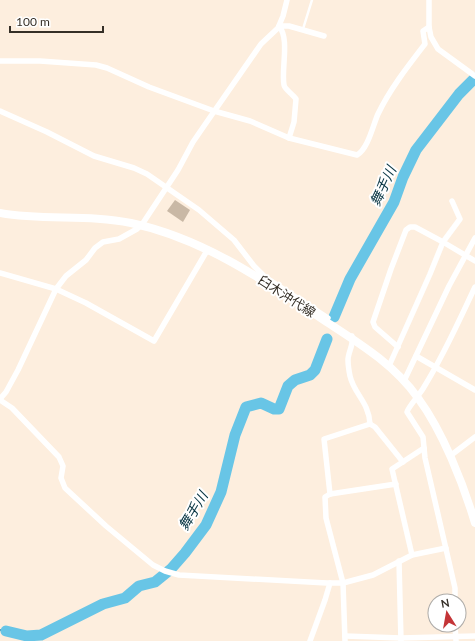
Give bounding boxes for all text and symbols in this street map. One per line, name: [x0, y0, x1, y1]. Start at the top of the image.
scale bar: [10, 8, 103, 34]
text: 100 m: [16, 14, 50, 29]
water label: 舞手川: [366, 161, 400, 208]
street label: 臼木沖代線: [255, 272, 319, 320]
water label: 舞手川: [174, 487, 212, 533]
north arrow: [427, 593, 467, 633]
text: N: [440, 596, 450, 610]

